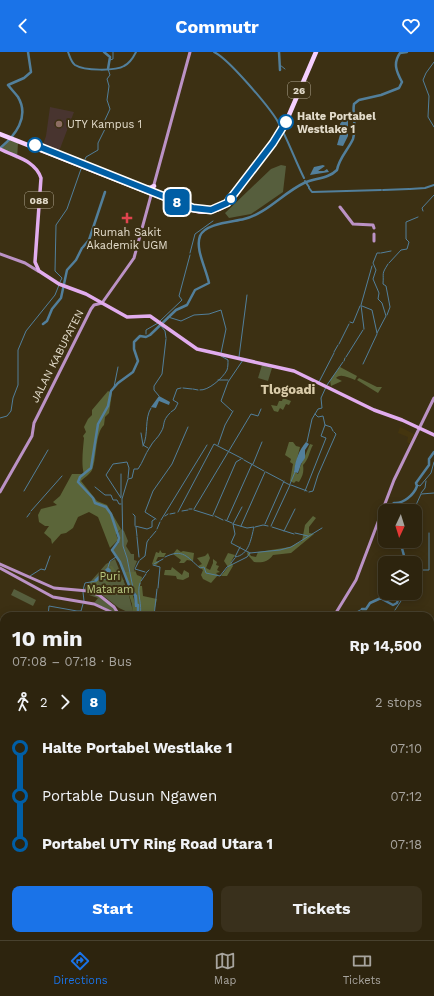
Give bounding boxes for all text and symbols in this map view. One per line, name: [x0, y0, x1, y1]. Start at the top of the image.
icon: back: [12, 15, 34, 37]
icon: heart: [400, 15, 422, 37]
text: Commutr: [175, 16, 259, 37]
road number: 26: [288, 82, 310, 98]
place label: Halte Portabel Westlake 1: [297, 110, 376, 136]
marker: Halte Portabel Westlake 1: [278, 114, 294, 130]
place label: UTY Kampus 1: [67, 118, 142, 131]
marker: UTY Kampus 1: [54, 119, 64, 129]
unlabelled marker: [27, 137, 43, 153]
line badge: 8: [164, 189, 190, 215]
road number: 088: [25, 192, 53, 208]
unlabelled marker: [225, 193, 237, 205]
text: 8: [173, 194, 181, 210]
marker: Rumah Sakit Akademik UGM: [121, 212, 133, 224]
place label: Rumah Sakit Akademik UGM: [86, 226, 168, 252]
street label: JALAN KABUPATEN: [28, 308, 87, 405]
district label: Tlogoadi: [261, 382, 316, 397]
north arrow: [378, 504, 422, 548]
map controls: [378, 504, 422, 600]
button: layers: [378, 556, 422, 600]
park label: Puri Mataram: [86, 570, 134, 596]
text: 10 min: [12, 626, 83, 651]
text: Rp 14,500: [350, 637, 422, 655]
text: 07:08 – 07:18 · Bus: [12, 654, 132, 669]
icon: walk: [12, 691, 34, 713]
icon: forward: [54, 691, 76, 713]
text: 8: [90, 694, 98, 710]
text: 2: [40, 695, 48, 710]
text: 2 stops: [375, 695, 422, 710]
text: Halte Portabel Westlake 1: [42, 739, 233, 757]
text: 07:10: [390, 741, 422, 756]
text: Portable Dusun Ngawen: [42, 787, 217, 805]
text: 07:12: [390, 789, 422, 804]
text: Portabel UTY Ring Road Utara 1: [42, 835, 273, 853]
text: 07:18: [390, 837, 422, 852]
button: Start: [12, 886, 213, 932]
button: Tickets: [221, 886, 422, 932]
tab: Directions: [53, 950, 108, 987]
tab: Map: [214, 950, 236, 987]
tab: Tickets: [343, 950, 381, 987]

